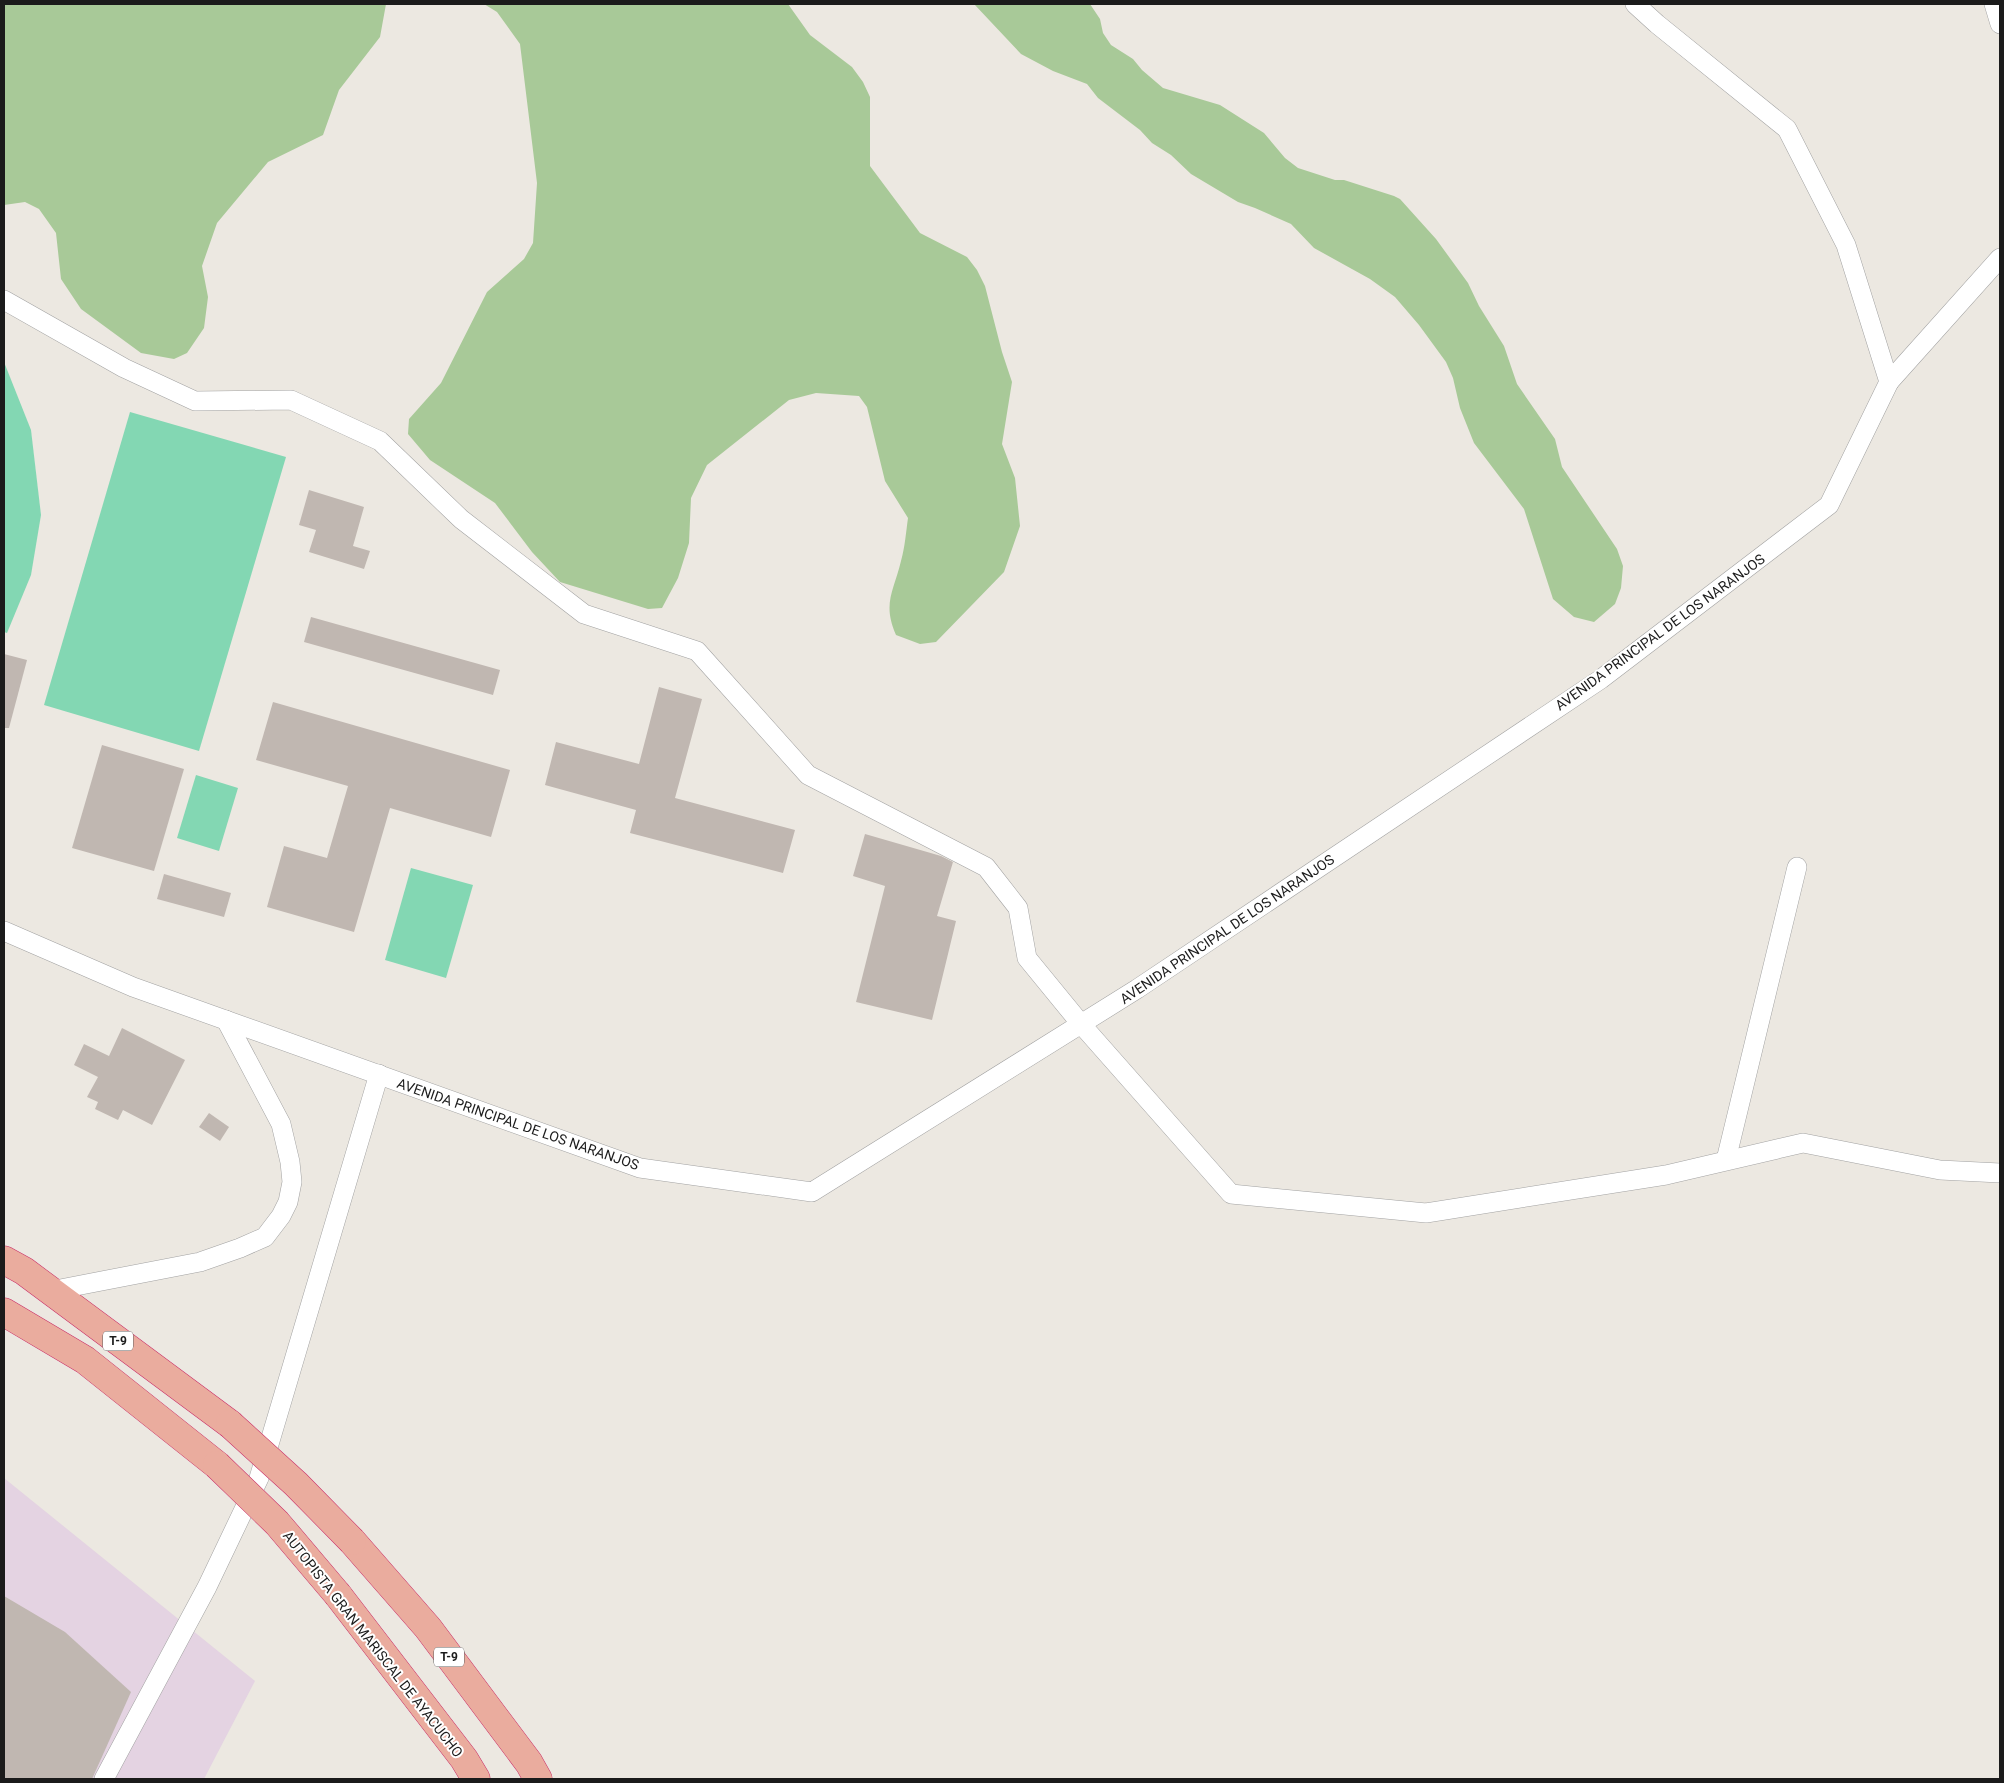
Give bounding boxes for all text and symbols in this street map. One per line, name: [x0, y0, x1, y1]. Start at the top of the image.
street label: AVENIDA PRINCIPAL DE LOS NARANJOS: [1552, 551, 1768, 713]
street label: AVENIDA PRINCIPAL DE LOS NARANJOS: [1117, 851, 1337, 1007]
street label: AVENIDA PRINCIPAL DE LOS NARANJOS: [395, 1075, 641, 1173]
road number: T-9: [103, 1332, 133, 1350]
street label: AUTOPISTA GRAN MARISCAL DE AYACUCHO: [280, 1528, 466, 1760]
road number: T-9: [434, 1648, 464, 1666]

